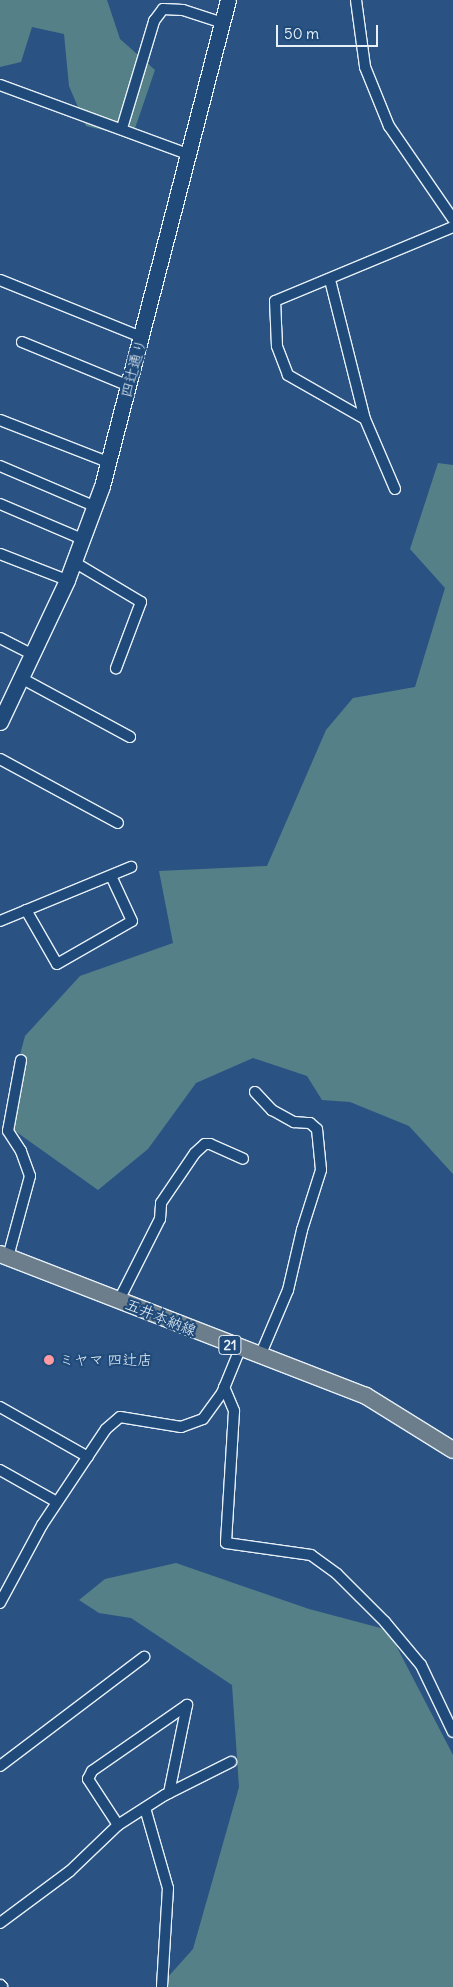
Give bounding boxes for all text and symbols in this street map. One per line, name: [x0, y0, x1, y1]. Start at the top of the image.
scale bar: [278, 15, 380, 47]
text: 50 m: [284, 24, 319, 43]
street label: 四辻通り: [117, 337, 149, 399]
street label: 五井本納線: [123, 1295, 199, 1339]
road number: 21: [218, 1334, 242, 1356]
place label: ミヤマ 四辻店: [59, 1351, 153, 1369]
marker: ミヤマ 四辻店: [43, 1354, 55, 1366]

